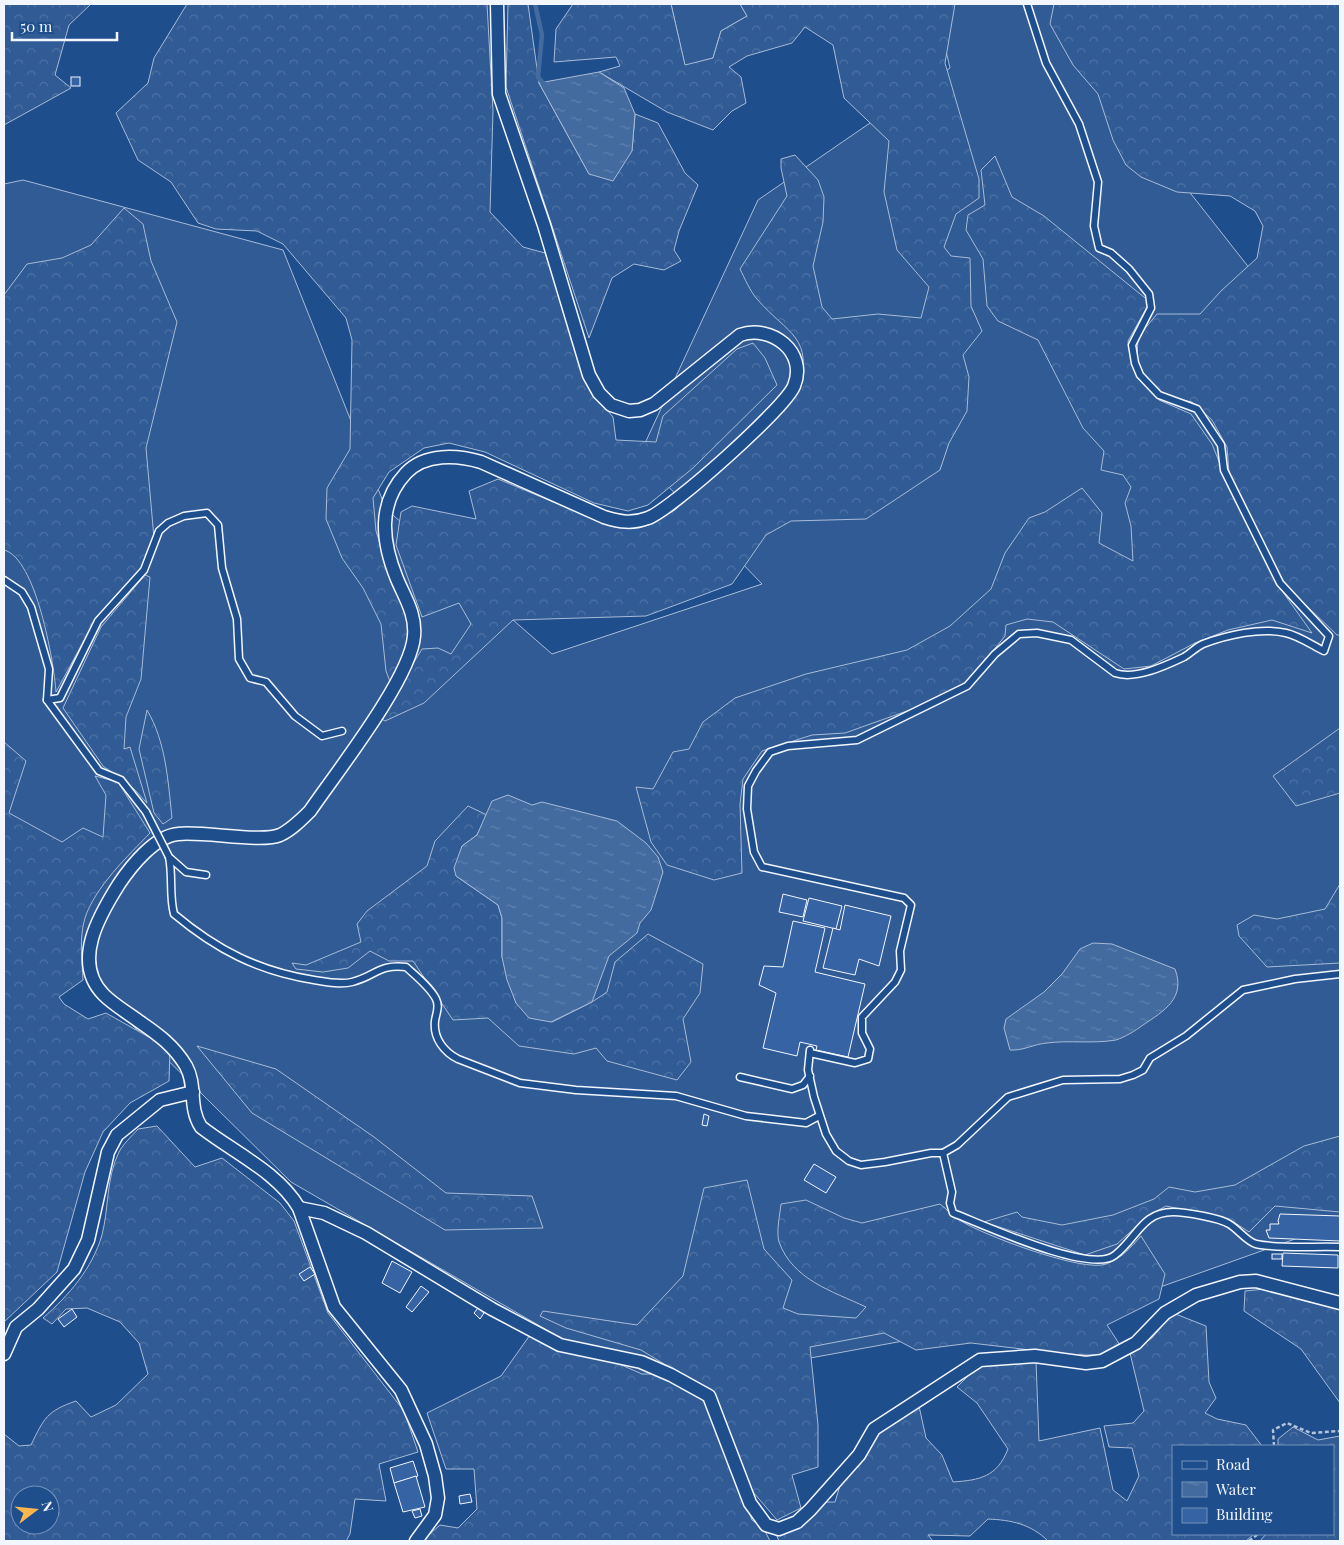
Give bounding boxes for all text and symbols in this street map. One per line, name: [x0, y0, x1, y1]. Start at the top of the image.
scale bar: [12, 10, 118, 42]
text: 50 m: [20, 16, 53, 36]
legend: [1172, 1445, 1334, 1535]
text: Road: [1216, 1454, 1250, 1474]
text: Water: [1215, 1479, 1256, 1499]
north arrow: [10, 1485, 60, 1535]
text: N: [37, 1499, 59, 1514]
text: Building: [1216, 1504, 1273, 1524]

